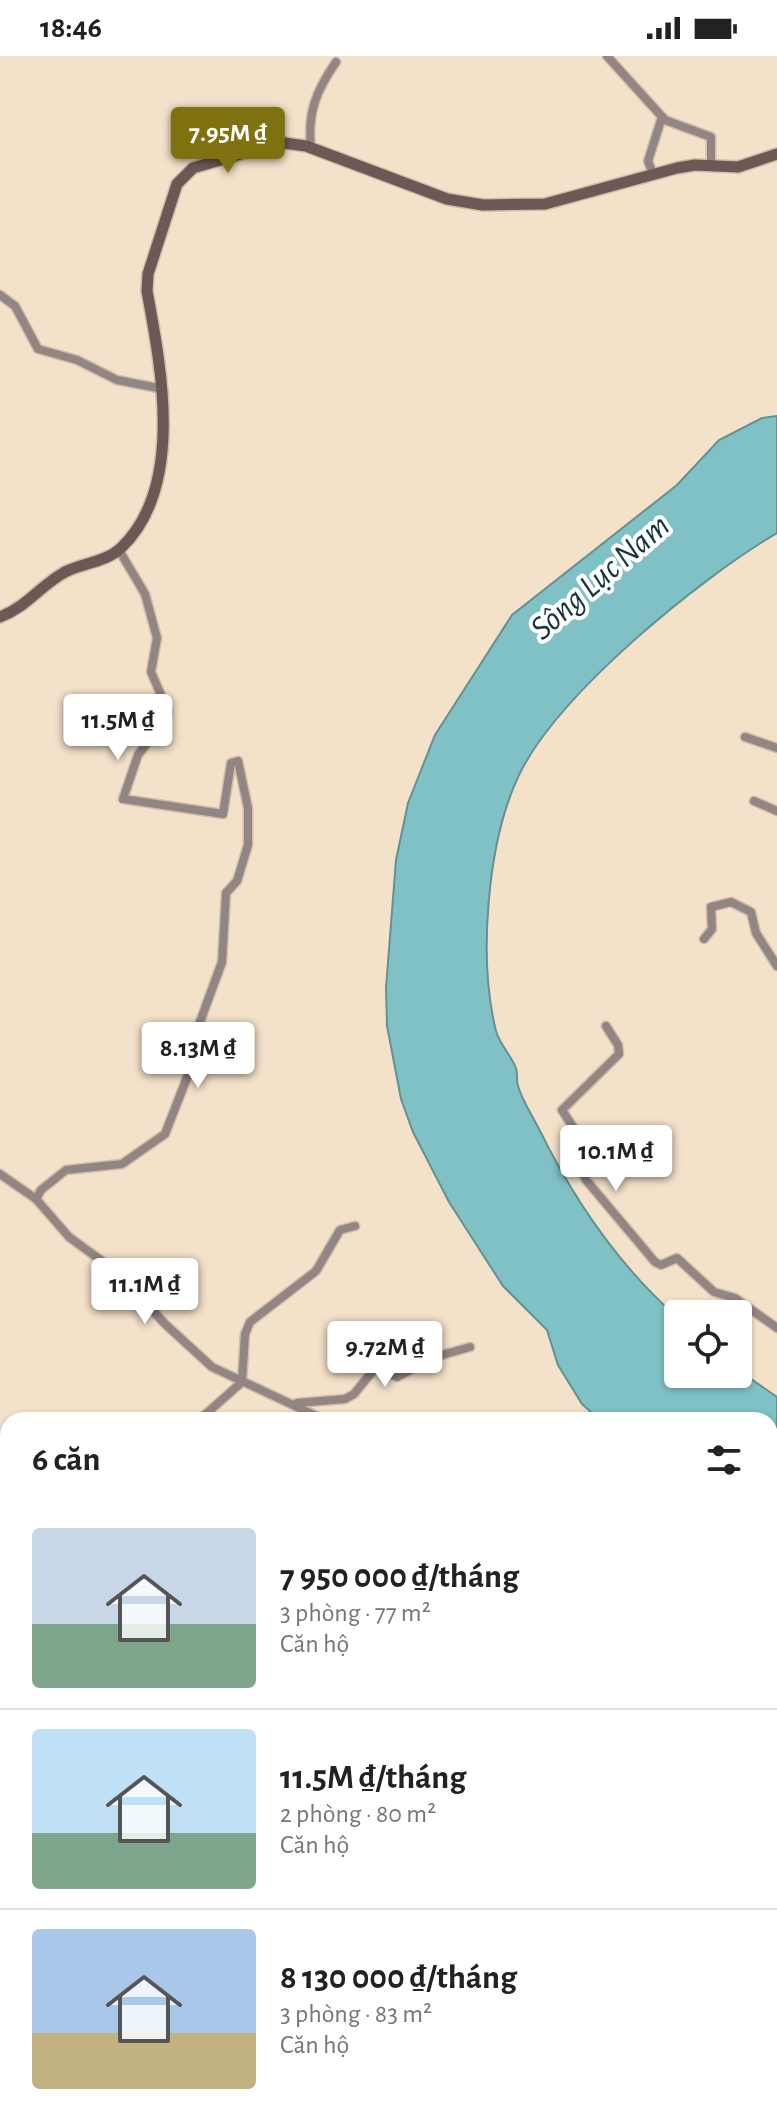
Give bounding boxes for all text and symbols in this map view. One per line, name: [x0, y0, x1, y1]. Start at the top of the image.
text: 18:46: [40, 13, 102, 43]
pin: 7.95M ₫: [154, 107, 302, 175]
text: 7.95M ₫: [189, 120, 267, 146]
water label: Sông Lục Nam: [524, 508, 676, 647]
pin: 11.5M ₫: [44, 694, 192, 762]
text: 11.5M ₫: [81, 707, 155, 733]
pin: 8.13M ₫: [124, 1022, 272, 1090]
text: 8.13M ₫: [160, 1035, 236, 1061]
pin: 10.1M ₫: [542, 1125, 690, 1193]
text: 10.1M ₫: [578, 1138, 654, 1164]
pin: 11.1M ₫: [71, 1258, 219, 1326]
text: 11.1M ₫: [109, 1271, 181, 1297]
map controls: [664, 1300, 752, 1388]
button: locate: [664, 1300, 752, 1388]
pin: 9.72M ₫: [311, 1321, 459, 1389]
text: 9.72M ₫: [345, 1334, 425, 1360]
icon: filters: [702, 1438, 746, 1482]
text: 6 căn: [32, 1443, 100, 1477]
icon: home: [96, 1560, 192, 1656]
text: 7 950 000 ₫/tháng: [280, 1560, 519, 1594]
text: 3 phòng · 77 m²: [280, 1600, 431, 1626]
text: Căn hộ: [280, 1631, 349, 1657]
icon: home: [96, 1761, 192, 1857]
text: 11.5M ₫/tháng: [280, 1761, 466, 1795]
text: 2 phòng · 80 m²: [280, 1801, 436, 1827]
text: Căn hộ: [280, 1832, 349, 1858]
icon: home: [96, 1961, 192, 2057]
text: 8 130 000 ₫/tháng: [280, 1961, 517, 1995]
text: 3 phòng · 83 m²: [280, 2001, 432, 2027]
text: Căn hộ: [280, 2032, 349, 2058]

